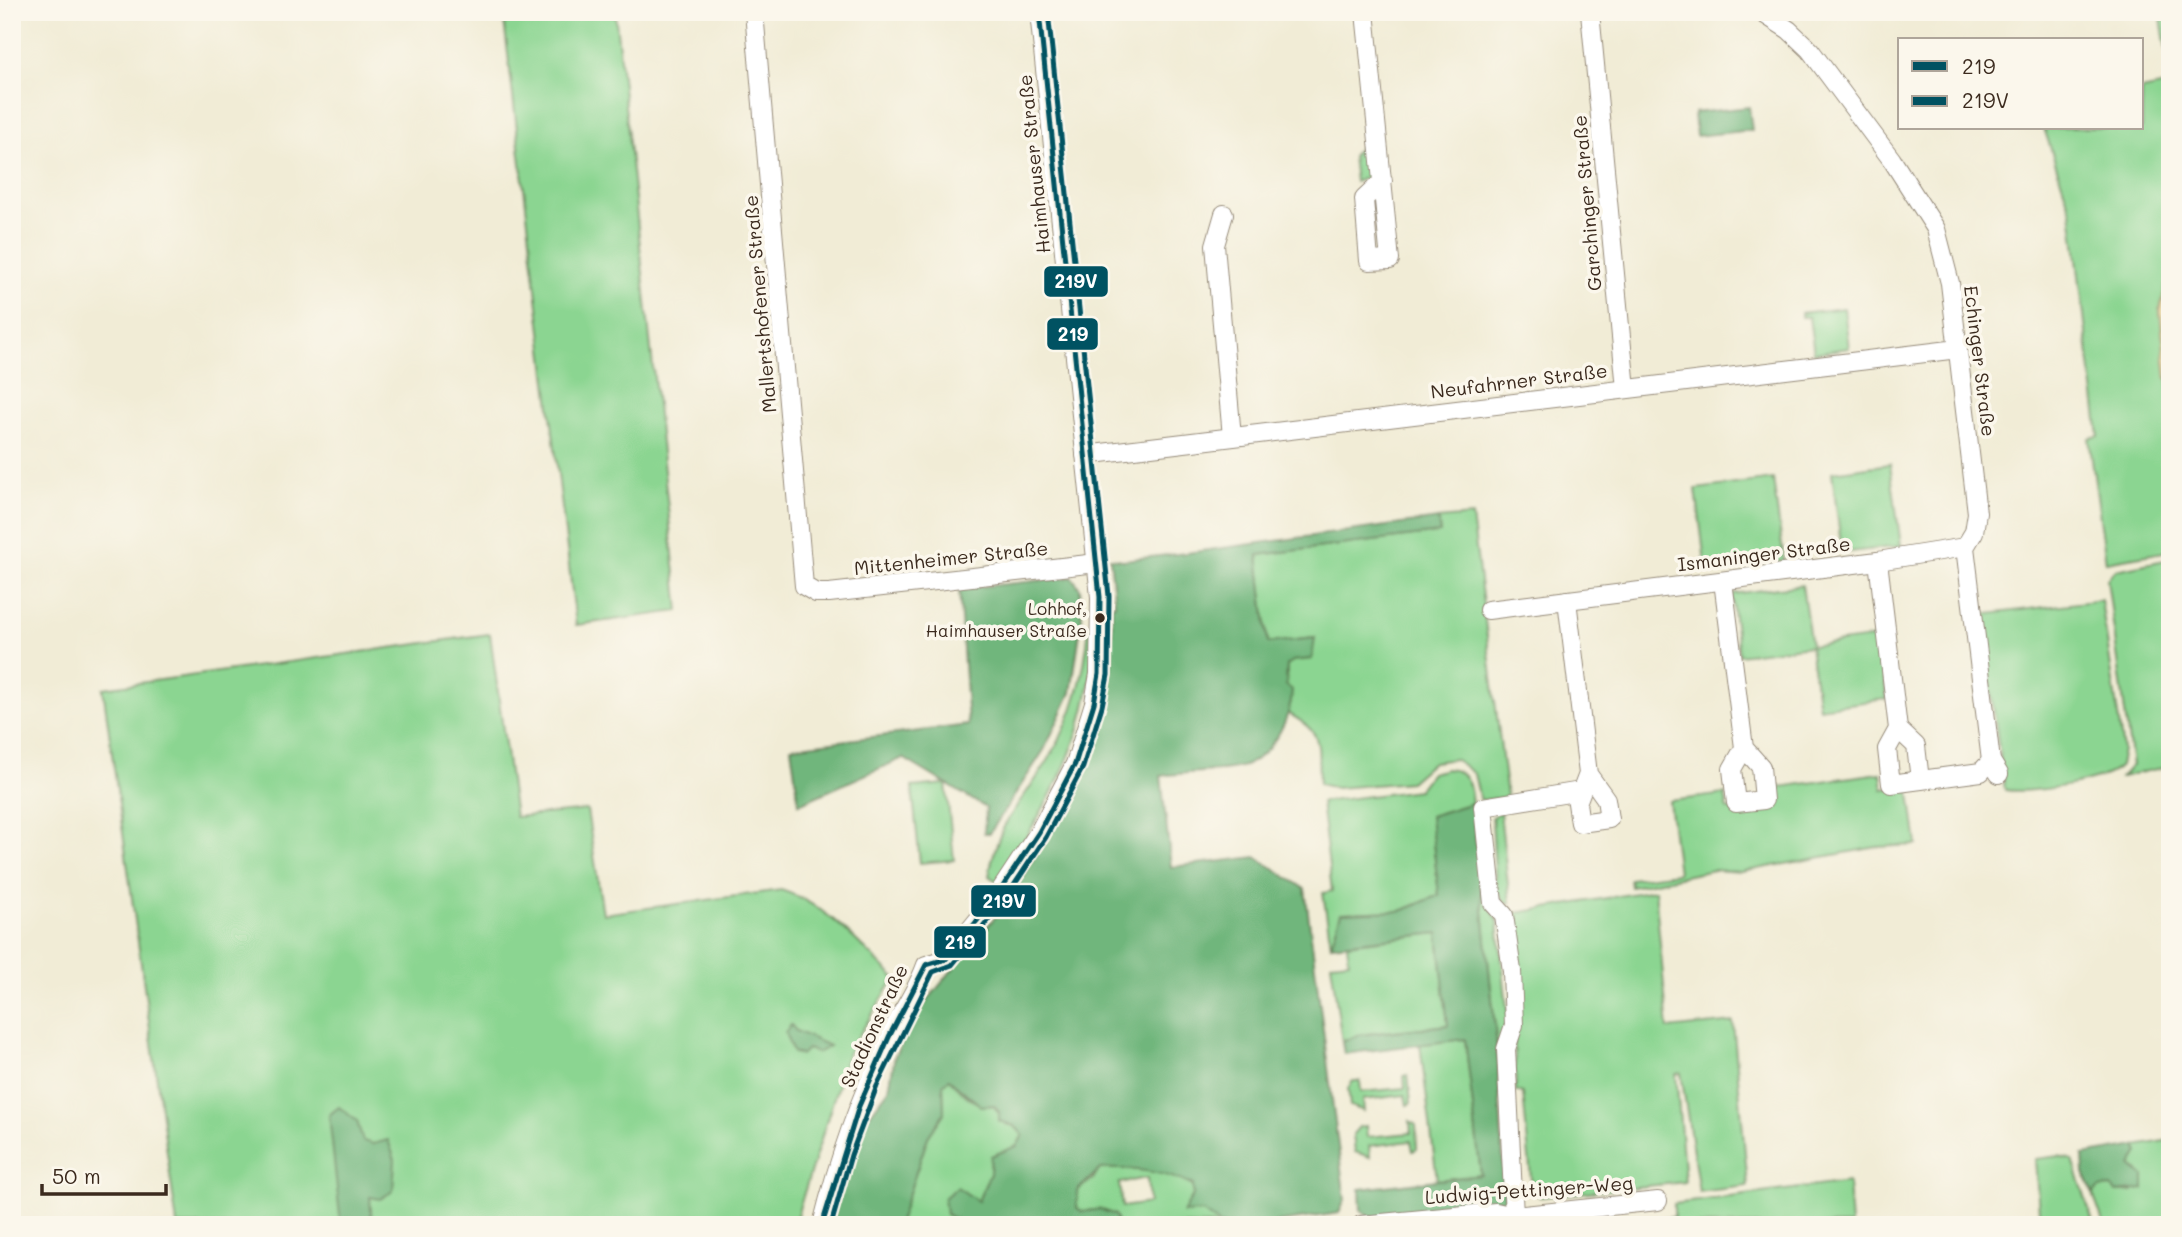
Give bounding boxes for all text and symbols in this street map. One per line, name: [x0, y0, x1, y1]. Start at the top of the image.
legend: [1898, 38, 2144, 130]
text: 219: [1962, 52, 1996, 79]
street label: Haimhauser Straße: [1012, 73, 1055, 255]
text: 219V: [1962, 86, 2009, 113]
street label: Garchinger Straße: [1566, 114, 1607, 292]
street label: Mallertshofener Straße: [738, 194, 781, 414]
line badge: 219V: [1043, 265, 1109, 298]
text: 219V: [1054, 268, 1098, 293]
street label: Echinger Straße: [1959, 284, 2002, 438]
line badge: 219: [1046, 317, 1099, 351]
text: 219: [1058, 321, 1089, 346]
street label: Neufahrner Straße: [1429, 357, 1609, 404]
street label: Ismaninger Straße: [1676, 530, 1852, 577]
street label: Mittenheimer Straße: [853, 535, 1049, 580]
place label: Lohhof, Haimhauser Straße: [926, 597, 1087, 641]
marker: Lohhof, Haimhauser Straße: [1093, 611, 1107, 625]
line badge: 219V: [970, 884, 1037, 918]
text: 219V: [982, 888, 1026, 913]
line badge: 219: [933, 925, 987, 959]
text: 219: [945, 929, 976, 954]
street label: Stadionstraße: [834, 960, 913, 1091]
scale bar: [42, 1153, 166, 1197]
text: 50 m: [52, 1162, 101, 1189]
street label: Ludwig-Pettinger-Weg: [1424, 1170, 1634, 1209]

